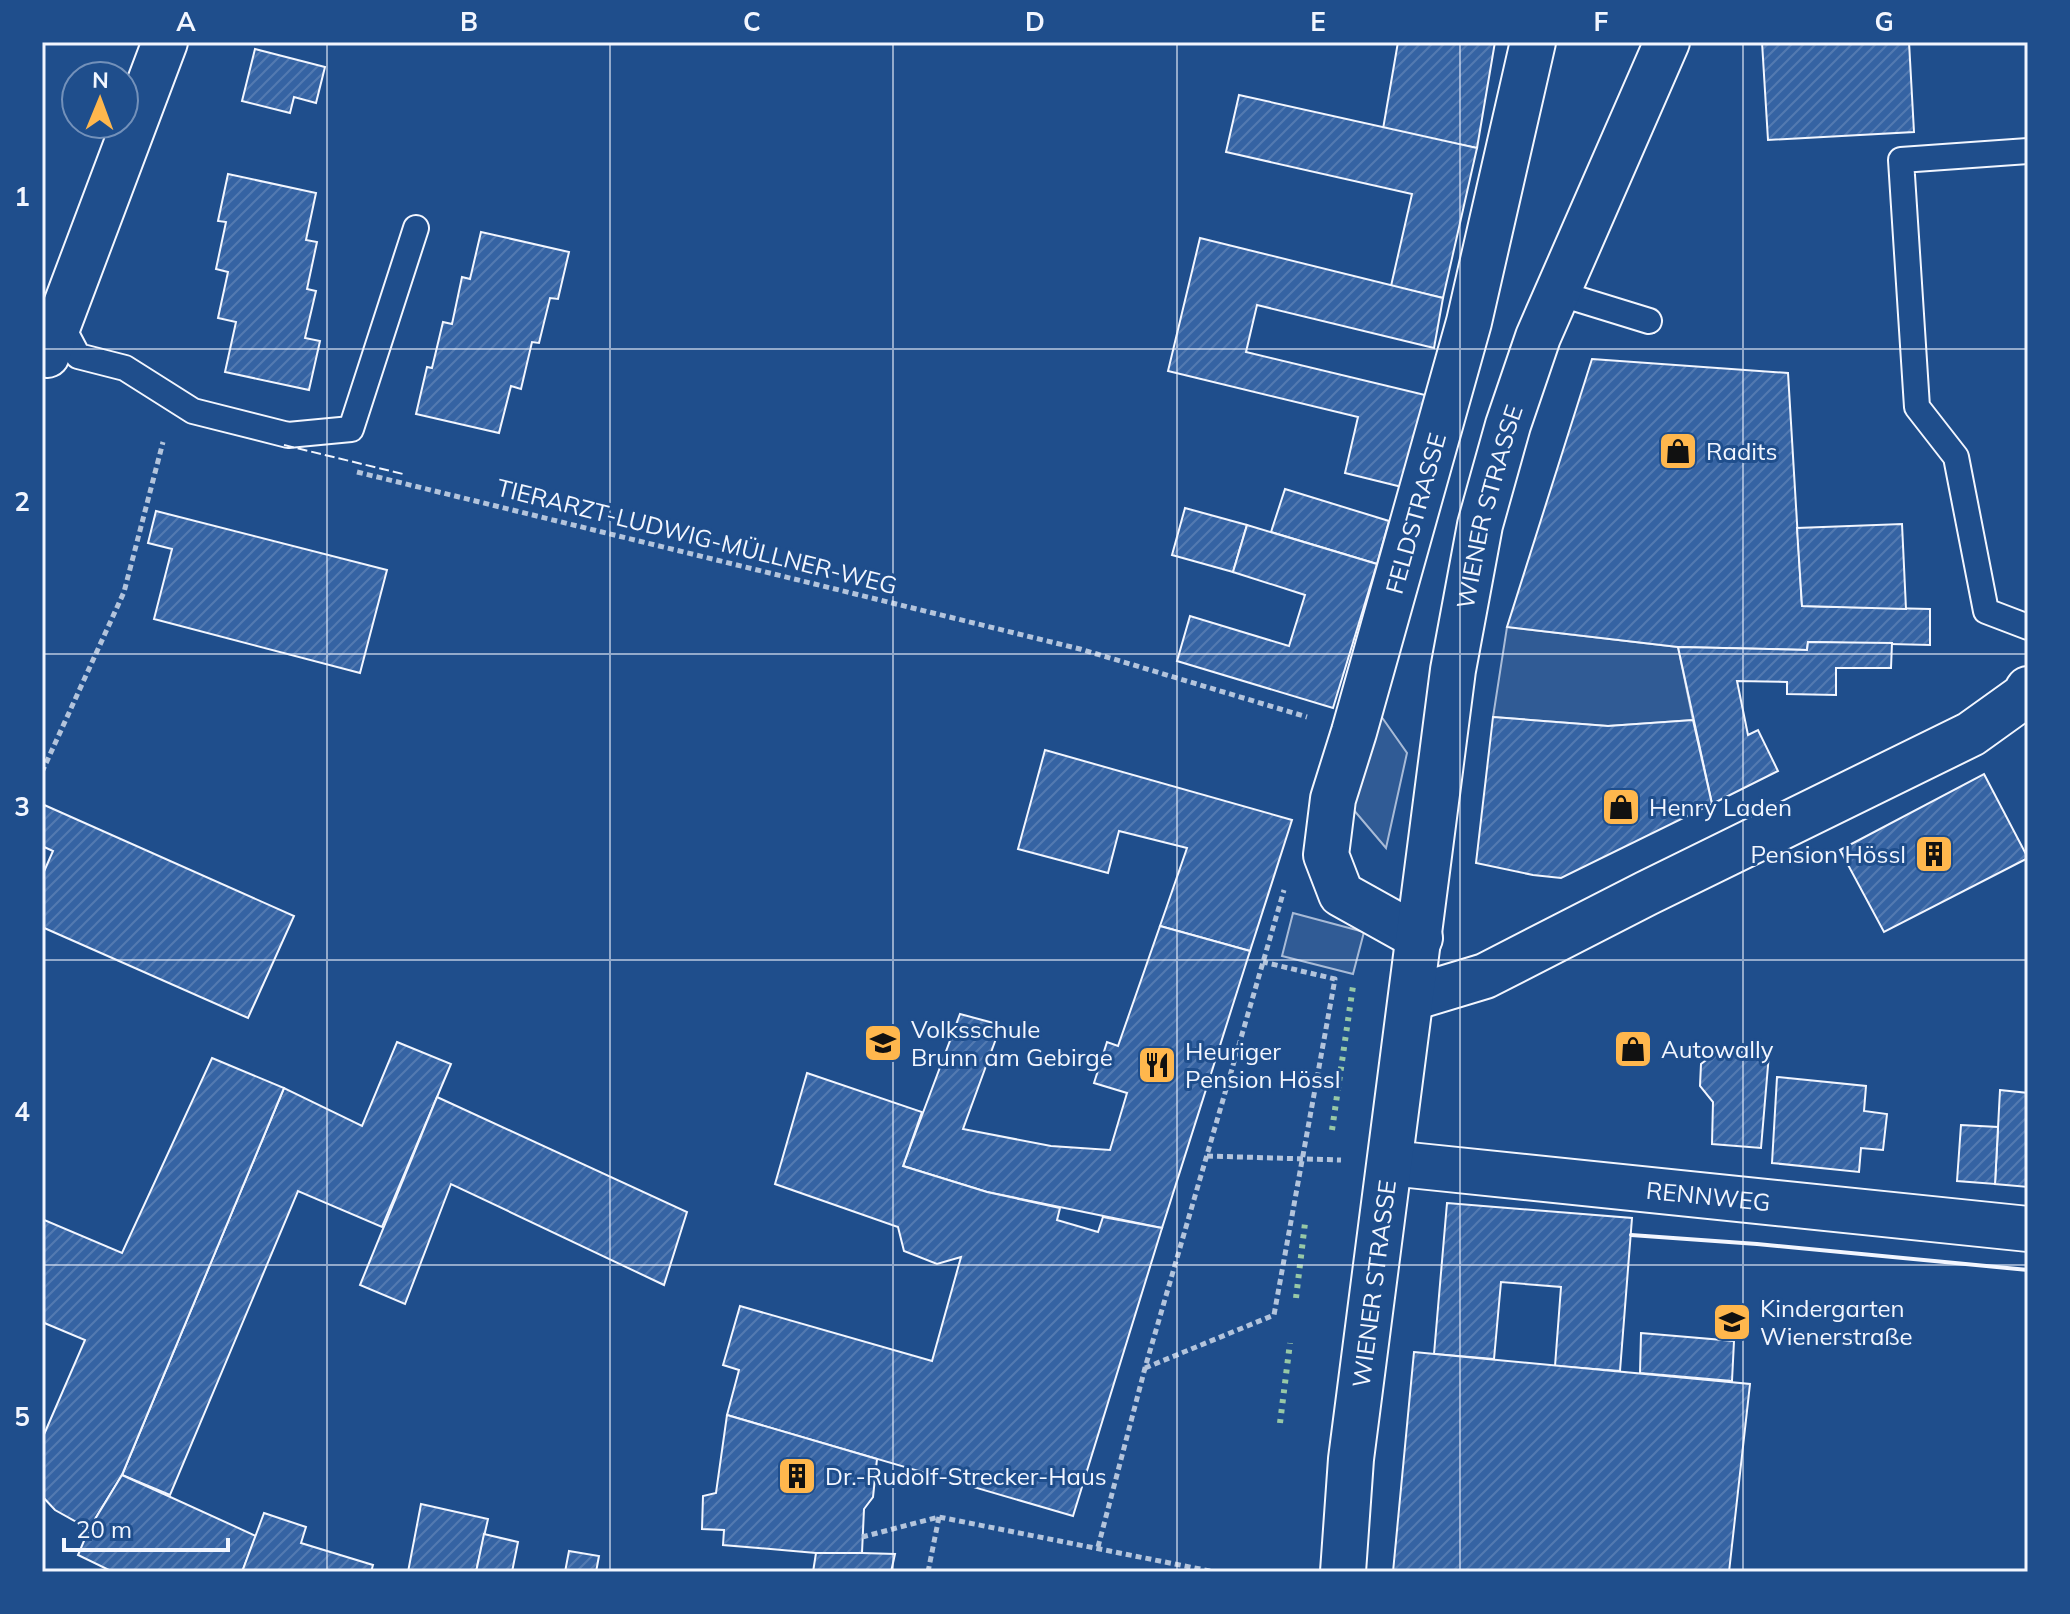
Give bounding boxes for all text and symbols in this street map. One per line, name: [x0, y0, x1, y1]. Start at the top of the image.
text: A: [176, 5, 196, 38]
text: B: [460, 5, 478, 38]
text: C: [743, 5, 761, 38]
text: D: [1025, 5, 1045, 38]
text: E: [1310, 5, 1326, 38]
text: F: [1594, 5, 1609, 38]
text: G: [1874, 5, 1894, 38]
north arrow: [60, 60, 140, 140]
text: N: [92, 66, 109, 94]
text: 1: [14, 180, 30, 213]
street label: WIENER STRASSE: [1450, 401, 1529, 611]
street label: FELDSTRASSE: [1379, 430, 1452, 597]
shop icon: Radits: [1657, 430, 1699, 472]
place label: Radits: [1706, 436, 1777, 466]
street label: TIERARZT-LUDWIG-MÜLLNER-WEG: [494, 472, 900, 600]
text: 2: [14, 485, 30, 518]
shop icon: Henry Laden: [1600, 786, 1642, 828]
text: 3: [14, 790, 30, 823]
place label: Henry Laden: [1649, 792, 1792, 822]
building icon: Pension Hössl: [1913, 833, 1955, 875]
place label: Pension Hössl: [1751, 839, 1906, 869]
place label: Volksschule Brunn am Gebirge: [911, 1014, 1113, 1072]
school or university icon: Volksschule Brunn am Gebirge: [862, 1022, 904, 1064]
shop icon: Autowally: [1612, 1028, 1654, 1070]
place label: Autowally: [1661, 1034, 1774, 1064]
place label: Heuriger Pension Hössl: [1185, 1036, 1340, 1094]
restaurant icon: Heuriger Pension Hössl: [1136, 1044, 1178, 1086]
text: 4: [14, 1095, 30, 1128]
street label: RENNWEG: [1645, 1175, 1772, 1217]
street label: WIENER STRASSE: [1345, 1178, 1402, 1389]
place label: Kindergarten Wienerstraße: [1760, 1293, 1913, 1351]
school or university icon: Kindergarten Wienerstraße: [1711, 1301, 1753, 1343]
text: 5: [14, 1400, 30, 1433]
building icon: Dr.-Rudolf-Strecker-Haus: [776, 1455, 818, 1497]
place label: Dr.-Rudolf-Strecker-Haus: [825, 1461, 1107, 1491]
scale bar: [64, 1502, 228, 1552]
text: 20 m: [76, 1514, 132, 1544]

